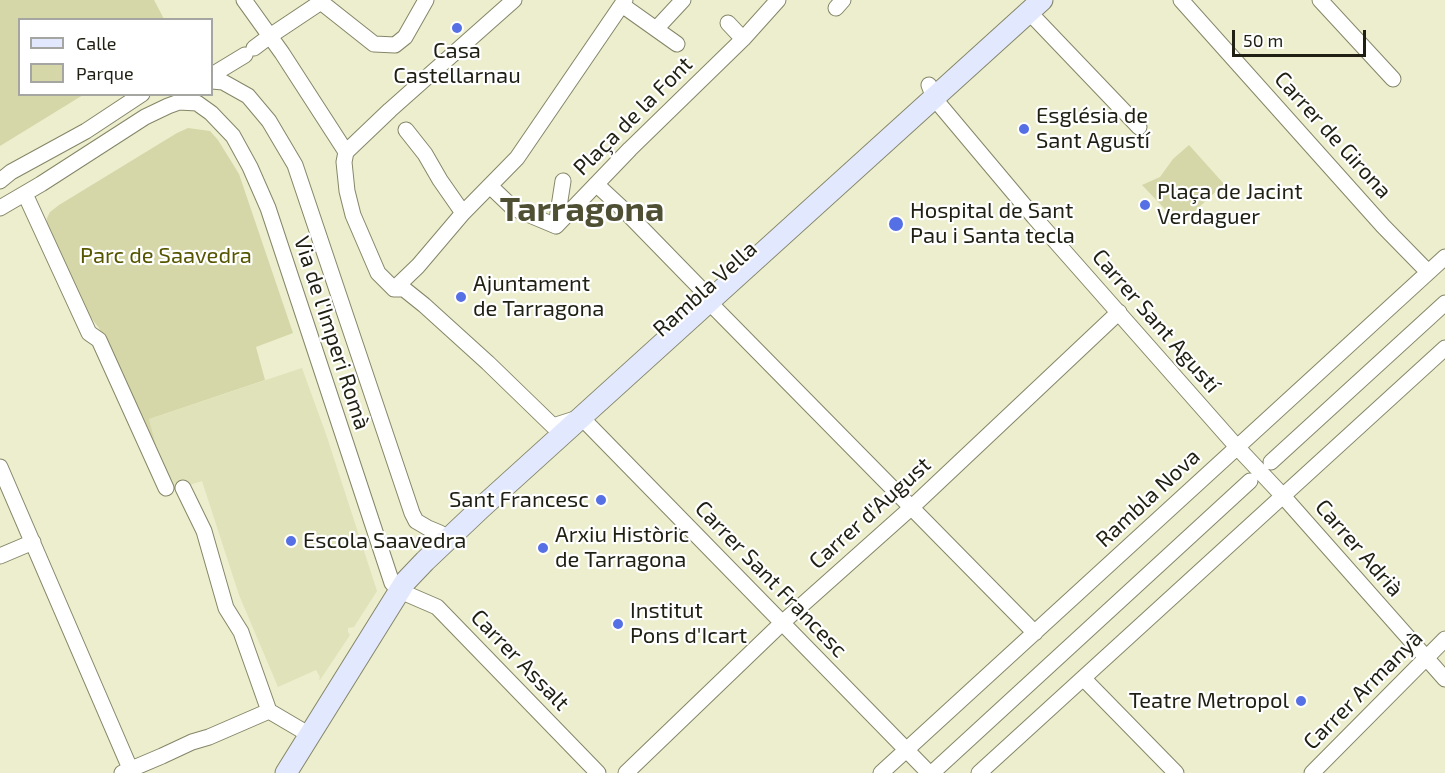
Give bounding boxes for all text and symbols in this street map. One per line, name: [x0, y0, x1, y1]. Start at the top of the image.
legend: [18, 18, 213, 96]
scale bar: [1235, 18, 1368, 56]
marker: Casa Castellarnau: [450, 21, 464, 35]
text: 50 m: [1243, 29, 1283, 51]
text: Calle: [76, 32, 117, 54]
place label: Casa Castellarnau: [393, 38, 521, 90]
street label: Plaça de la Font: [568, 51, 698, 181]
text: Parque: [76, 62, 134, 84]
street label: Carrer de Girona: [1269, 66, 1397, 204]
place label: Església de Sant Agustí: [1036, 103, 1150, 154]
marker: Església de Sant Agustí: [1017, 122, 1031, 136]
place label: Plaça de Jacint Verdaguer: [1157, 179, 1303, 230]
district label: Tarragona: [500, 190, 664, 230]
place label: Hospital de Sant Pau i Santa tecla: [910, 198, 1075, 249]
marker: Plaça de Jacint Verdaguer: [1138, 198, 1152, 212]
marker: Hospital de Sant Pau i Santa tecla: [887, 215, 905, 233]
street label: Via de l'Imperi Romà: [288, 233, 376, 433]
street label: Rambla Vella: [648, 236, 762, 342]
park label: Parc de Saavedra: [80, 243, 252, 269]
street label: Carrer Sant Agustí: [1086, 244, 1226, 398]
place label: Ajuntament de Tarragona: [473, 271, 604, 322]
marker: Ajuntament de Tarragona: [454, 290, 468, 304]
street label: Rambla Nova: [1091, 443, 1205, 553]
street label: Carrer d'August: [804, 451, 936, 575]
place label: Sant Francesc: [449, 487, 589, 513]
marker: Sant Francesc: [594, 493, 608, 507]
street label: Carrer Adrià: [1310, 494, 1408, 602]
street label: Carrer Sant Francesc: [689, 495, 853, 663]
place label: Arxiu Històric de Tarragona: [555, 522, 689, 574]
place label: Escola Saavedra: [303, 528, 466, 554]
marker: Escola Saavedra: [284, 534, 298, 548]
marker: Arxiu Històric de Tarragona: [536, 541, 550, 555]
place label: Institut Pons d'Icart: [630, 598, 747, 650]
street label: Carrer Assalt: [465, 604, 575, 716]
marker: Institut Pons d'Icart: [611, 617, 625, 631]
street label: Carrer Armanyà: [1298, 625, 1428, 755]
place label: Teatre Metropol: [1129, 688, 1289, 714]
marker: Teatre Metropol: [1294, 694, 1308, 708]

